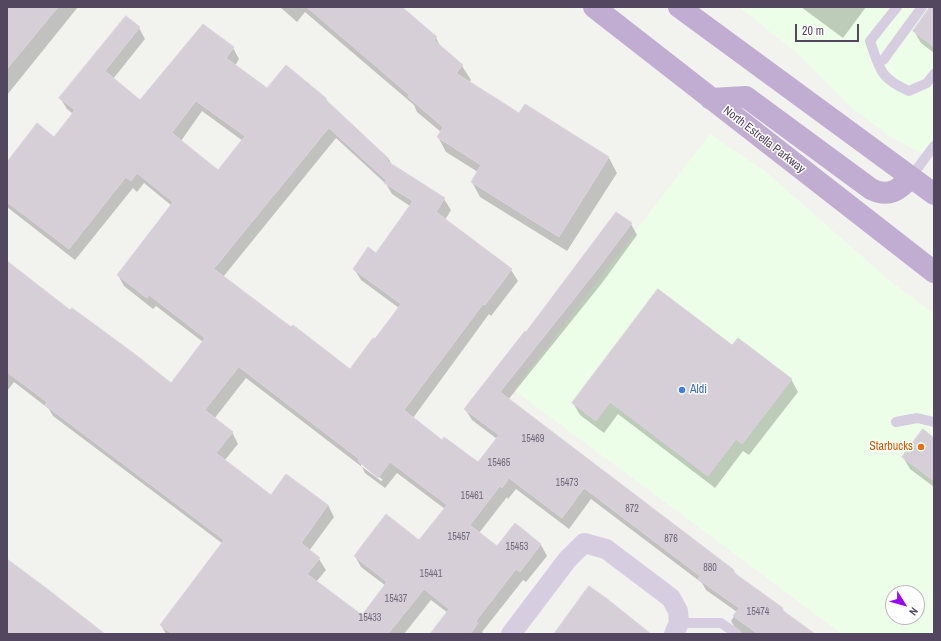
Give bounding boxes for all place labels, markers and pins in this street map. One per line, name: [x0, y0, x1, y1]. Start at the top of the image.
place label: Aldi: [690, 383, 707, 397]
marker: Aldi: [677, 385, 687, 395]
place label: Starbucks: [869, 440, 913, 454]
marker: Starbucks: [916, 442, 926, 452]

